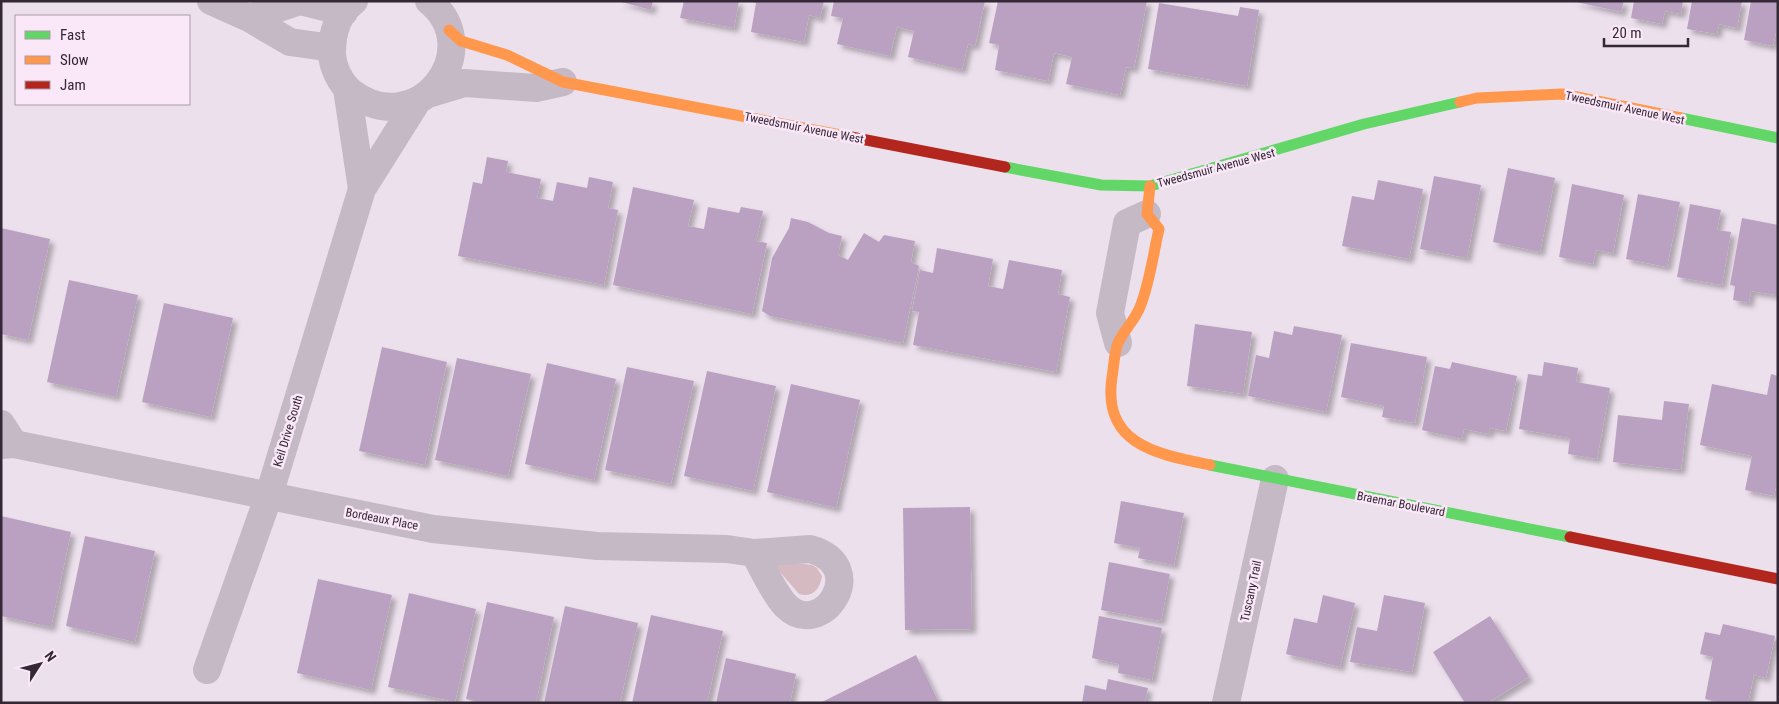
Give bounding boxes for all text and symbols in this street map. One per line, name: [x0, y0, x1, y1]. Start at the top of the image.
legend: [15, 15, 190, 105]
scale bar: [1604, 15, 1688, 47]
text: 20 m: [1612, 24, 1642, 42]
text: Fast: [60, 26, 85, 44]
text: Slow: [60, 51, 89, 69]
text: Jam: [60, 76, 86, 94]
street label: Tweedsmuir Avenue West: [1564, 89, 1686, 128]
street label: Tweedsmuir Avenue West: [743, 110, 865, 147]
street label: Tweedsmuir Avenue West: [1156, 145, 1277, 190]
street label: Keil Drive South: [270, 393, 306, 469]
street label: Braemar Boulevard: [1356, 489, 1446, 519]
street label: Bordeaux Place: [345, 505, 420, 533]
street label: Tuscany Trail: [1238, 559, 1264, 623]
north arrow: [15, 639, 65, 689]
text: N: [42, 648, 60, 665]

